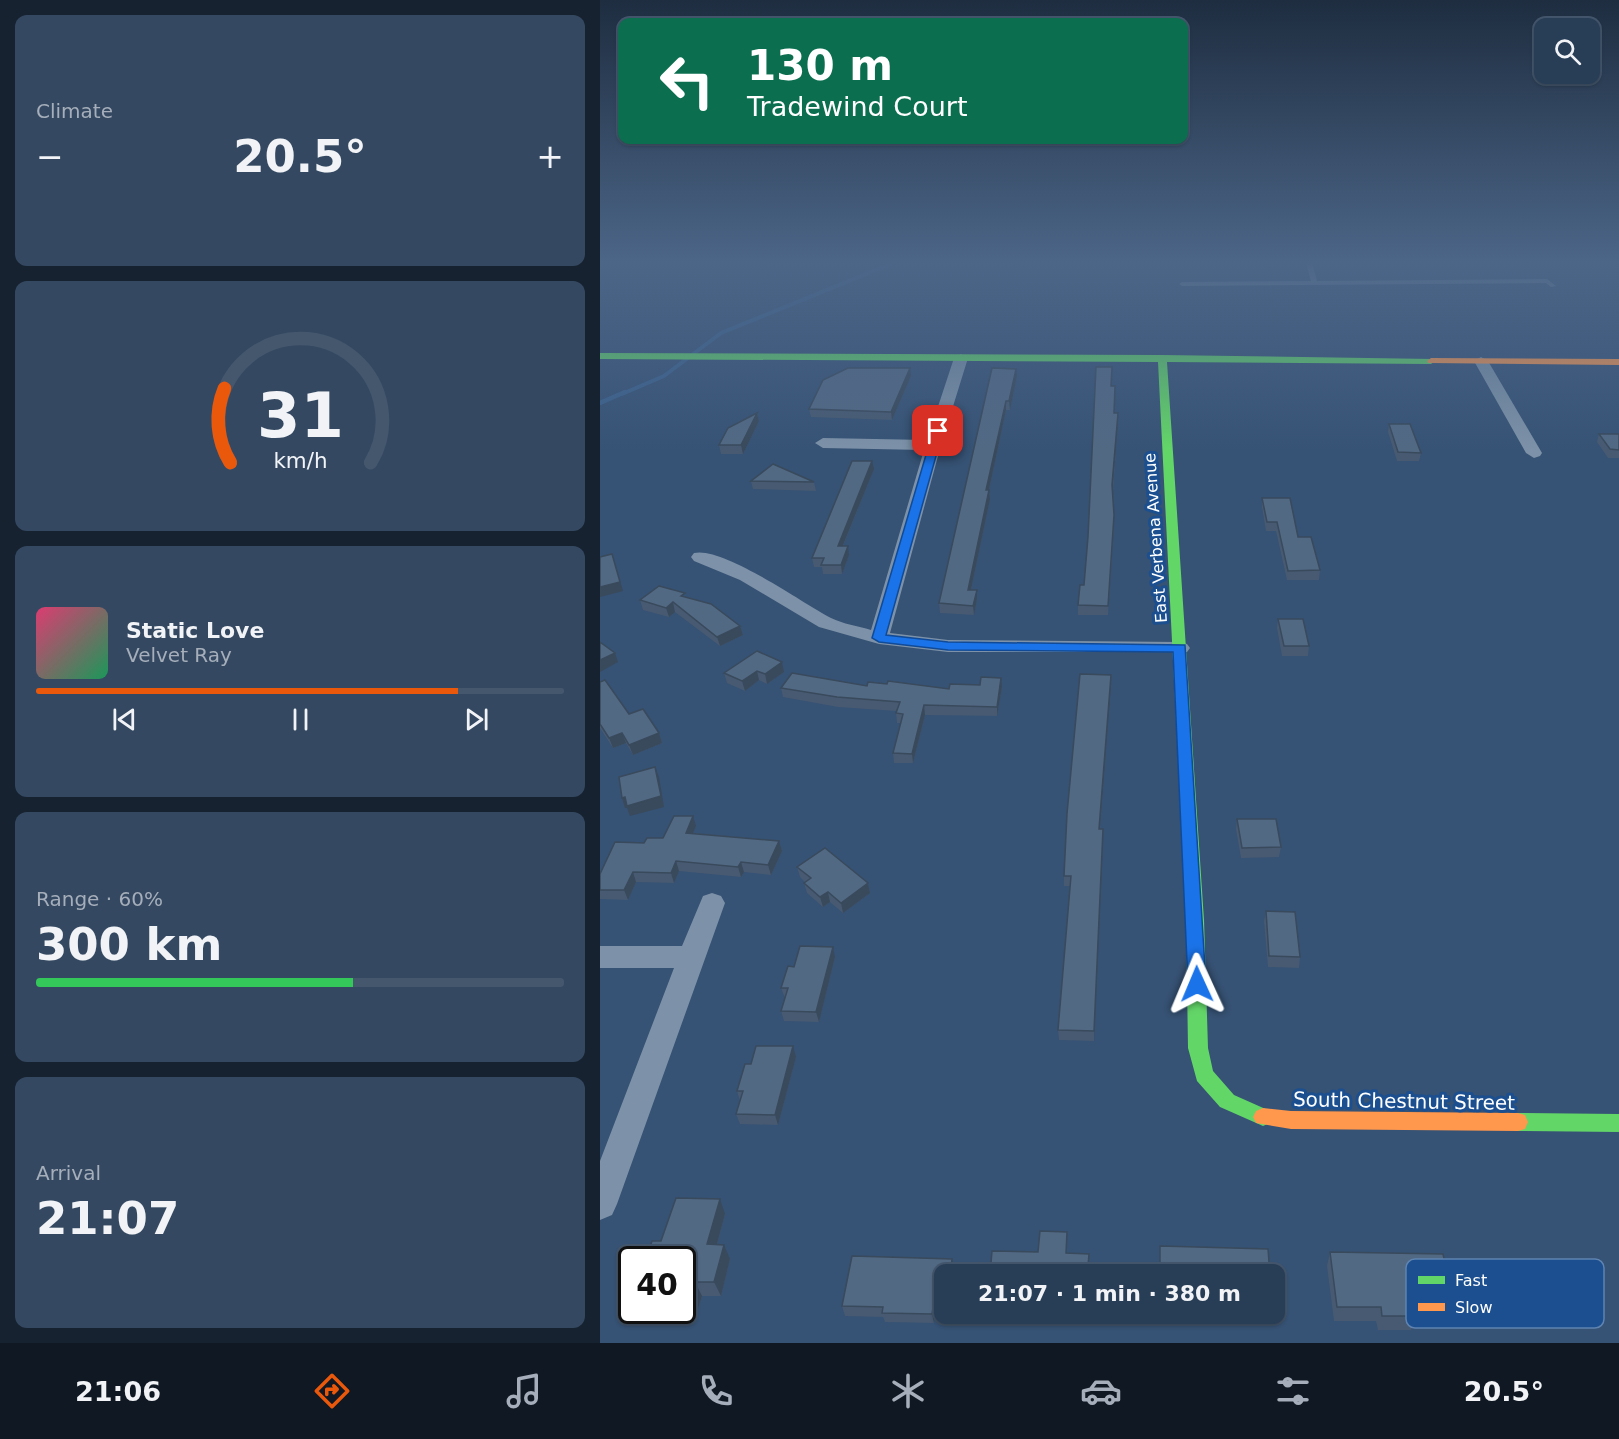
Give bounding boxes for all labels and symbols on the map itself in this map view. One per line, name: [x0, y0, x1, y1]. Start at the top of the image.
pin: [912, 405, 963, 456]
street label: East Verbena Avenue: [1140, 452, 1171, 624]
position arrow: [1165, 952, 1229, 1016]
street label: South Chestnut Street: [1293, 1087, 1515, 1115]
speed limit sign: 40: [618, 1246, 696, 1324]
legend: [1406, 1259, 1604, 1328]
text: Fast: [1455, 1271, 1487, 1290]
text: Slow: [1455, 1298, 1492, 1317]

